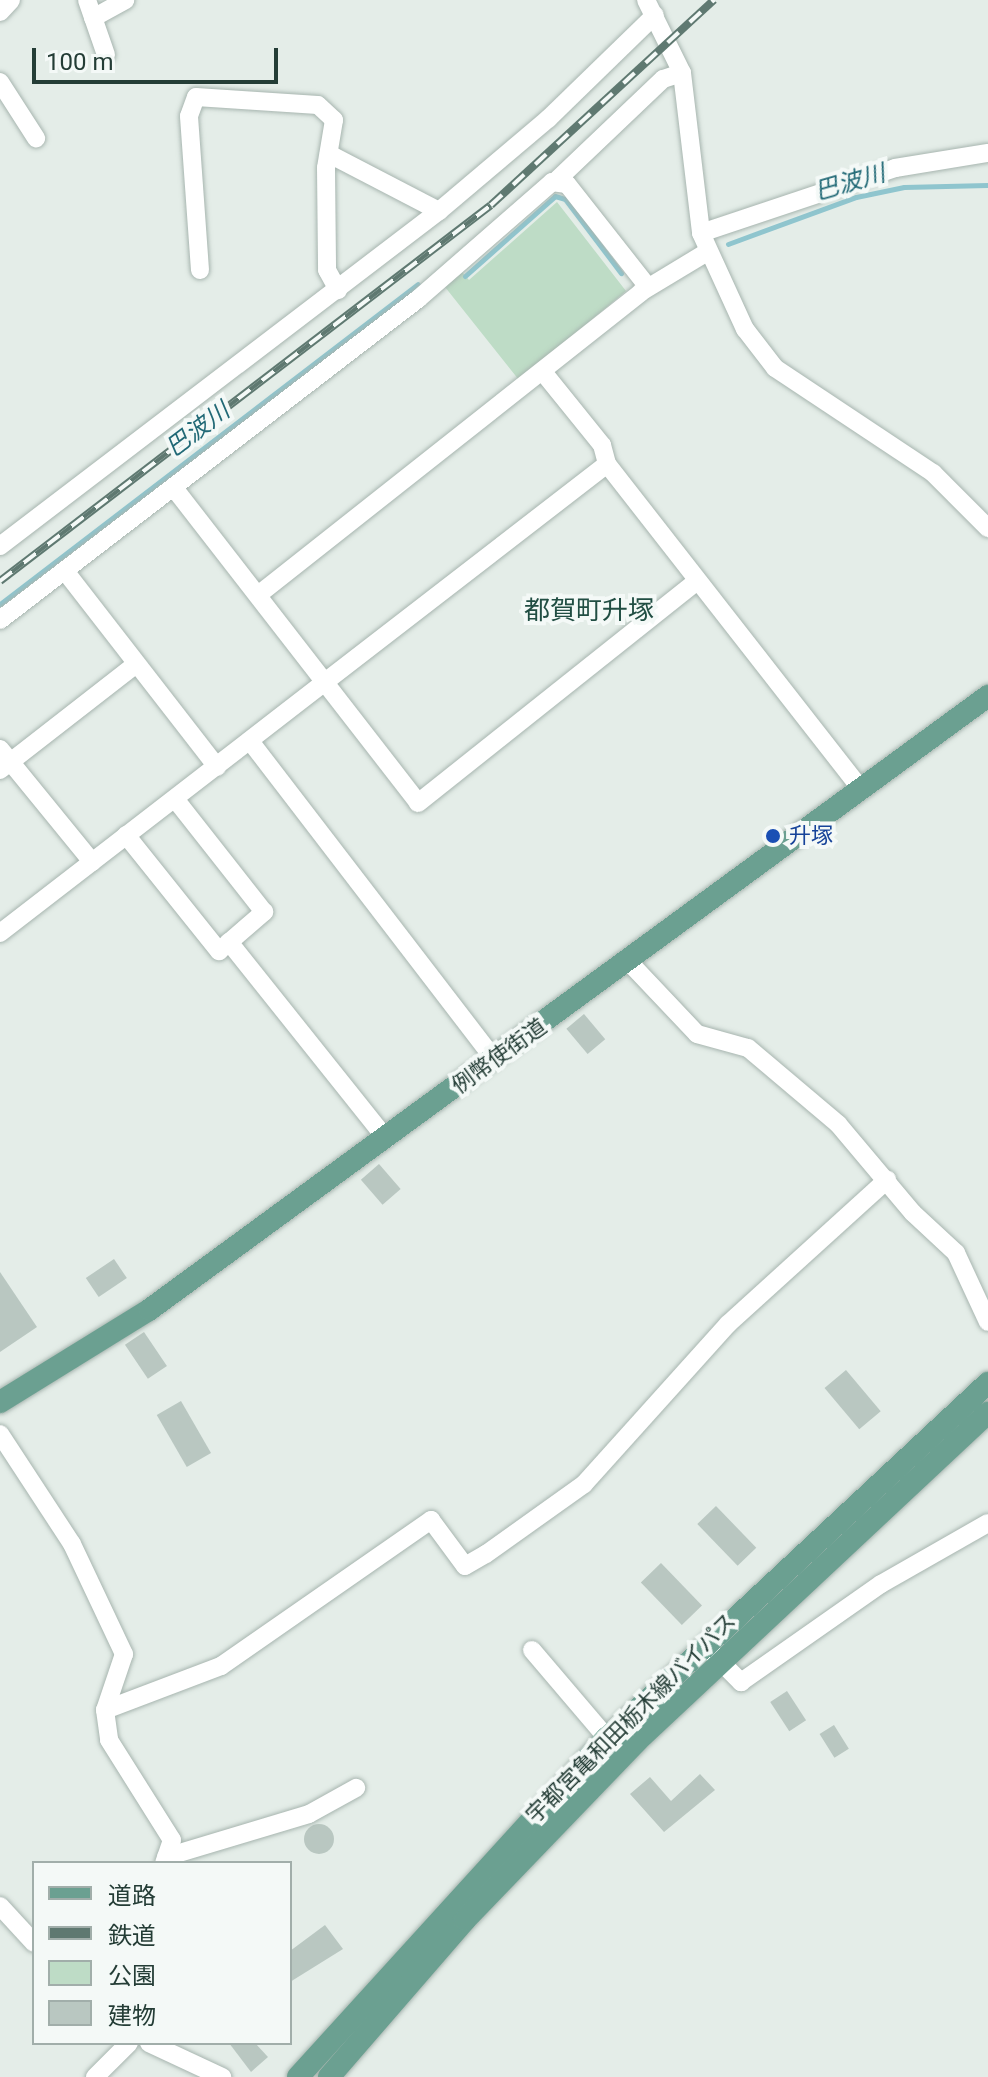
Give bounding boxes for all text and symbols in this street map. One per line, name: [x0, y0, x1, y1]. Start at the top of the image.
scale bar: [36, 32, 282, 82]
text: 100 m: [46, 48, 113, 76]
water label: 巴波川: [811, 159, 889, 207]
water label: 巴波川: [161, 397, 235, 463]
district label: 都賀町升塚: [524, 595, 654, 627]
place label: 升塚: [789, 823, 833, 849]
marker: 升塚: [764, 827, 782, 845]
street label: 例幣使街道: [447, 1013, 551, 1099]
street label: 宇都宮亀和田栃木線バイパス: [521, 1608, 741, 1828]
legend: [32, 1861, 292, 2045]
text: 道路: [108, 1882, 156, 1910]
text: 鉄道: [108, 1922, 156, 1950]
text: 公園: [108, 1962, 156, 1990]
text: 建物: [108, 2002, 156, 2030]

